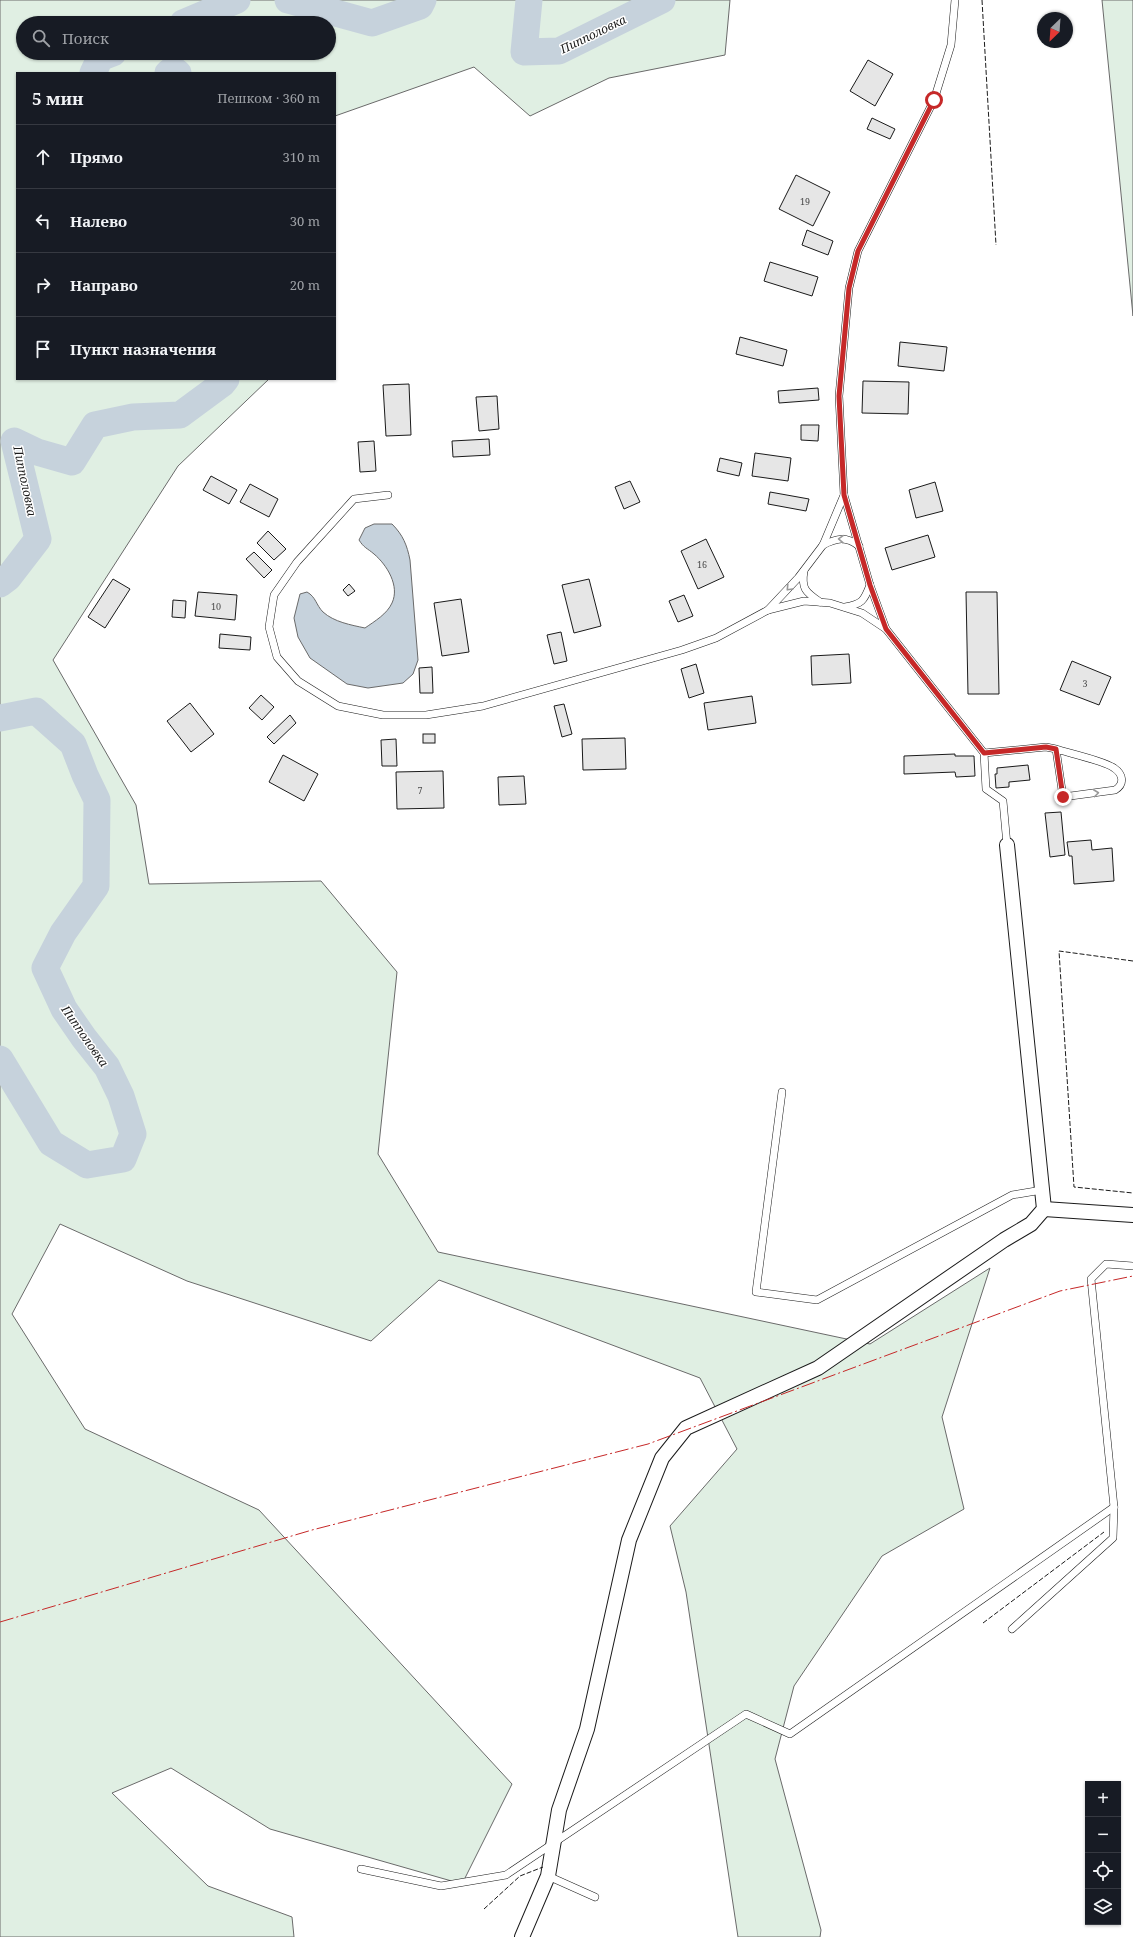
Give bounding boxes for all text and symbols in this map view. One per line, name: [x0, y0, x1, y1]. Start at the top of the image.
water label: Пипполовка: [556, 11, 629, 58]
north arrow: [1037, 12, 1073, 48]
search box: [16, 16, 336, 60]
icon: search: [30, 27, 52, 49]
text: Поиск: [62, 28, 109, 48]
text: 5 мин: [32, 87, 84, 110]
text: Пешком · 360 m: [217, 89, 320, 107]
route start: [925, 91, 943, 109]
icon: ahead: [32, 146, 54, 168]
text: Прямо: [70, 147, 123, 167]
text: 310 m: [283, 148, 320, 166]
house number: 19: [800, 195, 810, 208]
icon: left: [32, 210, 54, 232]
text: Налево: [70, 211, 127, 231]
text: 30 m: [290, 212, 320, 230]
icon: right: [32, 274, 54, 296]
text: Направо: [70, 275, 138, 295]
text: 20 m: [290, 276, 320, 294]
icon: arrive: [32, 338, 54, 360]
text: Пункт назначения: [70, 339, 216, 359]
water label: Пипполовка: [9, 443, 41, 518]
one-way arrow: [838, 535, 844, 544]
house number: 16: [697, 558, 707, 571]
one-way arrow: [786, 583, 793, 591]
house number: 10: [211, 600, 221, 613]
house number: 3: [1082, 677, 1088, 690]
house number: 7: [417, 784, 423, 797]
route end: [1054, 788, 1072, 806]
one-way arrow: [1092, 789, 1099, 798]
water label: Пипполовка: [57, 1001, 113, 1070]
map controls: [1085, 1781, 1121, 1925]
button: +: [1085, 1781, 1121, 1817]
button: −: [1085, 1817, 1121, 1853]
button: locate: [1085, 1853, 1121, 1889]
button: layers: [1085, 1889, 1121, 1925]

